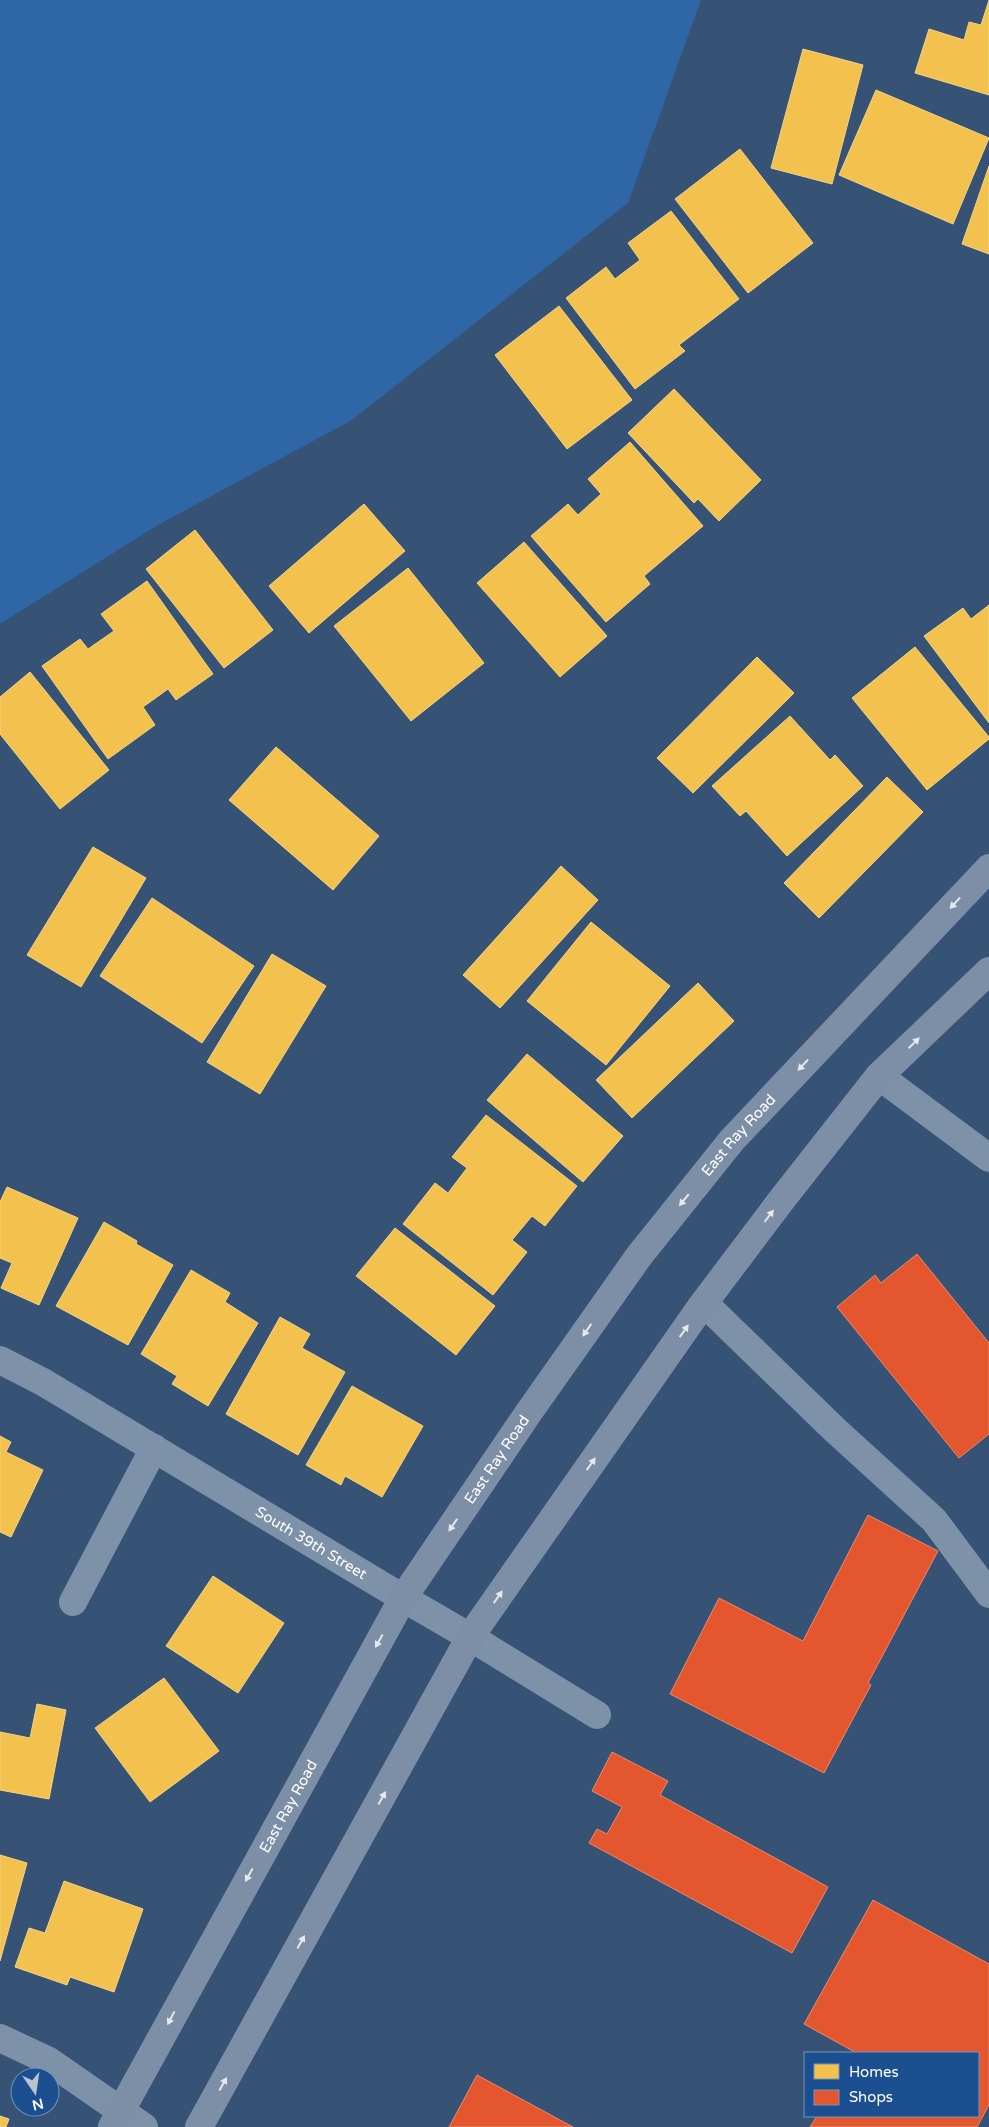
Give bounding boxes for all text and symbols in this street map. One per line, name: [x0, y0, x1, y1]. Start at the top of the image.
one-way arrow: [949, 897, 961, 909]
one-way arrow: [908, 1037, 920, 1049]
one-way arrow: [797, 1058, 809, 1070]
street label: East Ray Road: [698, 1090, 780, 1180]
one-way arrow: [679, 1193, 690, 1206]
one-way arrow: [764, 1209, 774, 1223]
one-way arrow: [582, 1323, 592, 1337]
one-way arrow: [679, 1324, 689, 1337]
street label: East Ray Road: [460, 1412, 533, 1507]
one-way arrow: [586, 1457, 596, 1471]
street label: South 39th Street: [252, 1503, 370, 1583]
one-way arrow: [448, 1518, 458, 1532]
one-way arrow: [493, 1590, 503, 1604]
one-way arrow: [375, 1634, 383, 1648]
street label: East Ray Road: [256, 1757, 321, 1856]
one-way arrow: [378, 1790, 386, 1805]
one-way arrow: [245, 1867, 253, 1882]
one-way arrow: [297, 1936, 306, 1949]
one-way arrow: [167, 2011, 176, 2024]
legend: [804, 2052, 979, 2117]
text: Homes: [849, 2063, 899, 2081]
north arrow: [10, 2067, 60, 2117]
one-way arrow: [218, 2078, 227, 2091]
text: Shops: [849, 2088, 893, 2106]
text: N: [30, 2095, 45, 2114]

